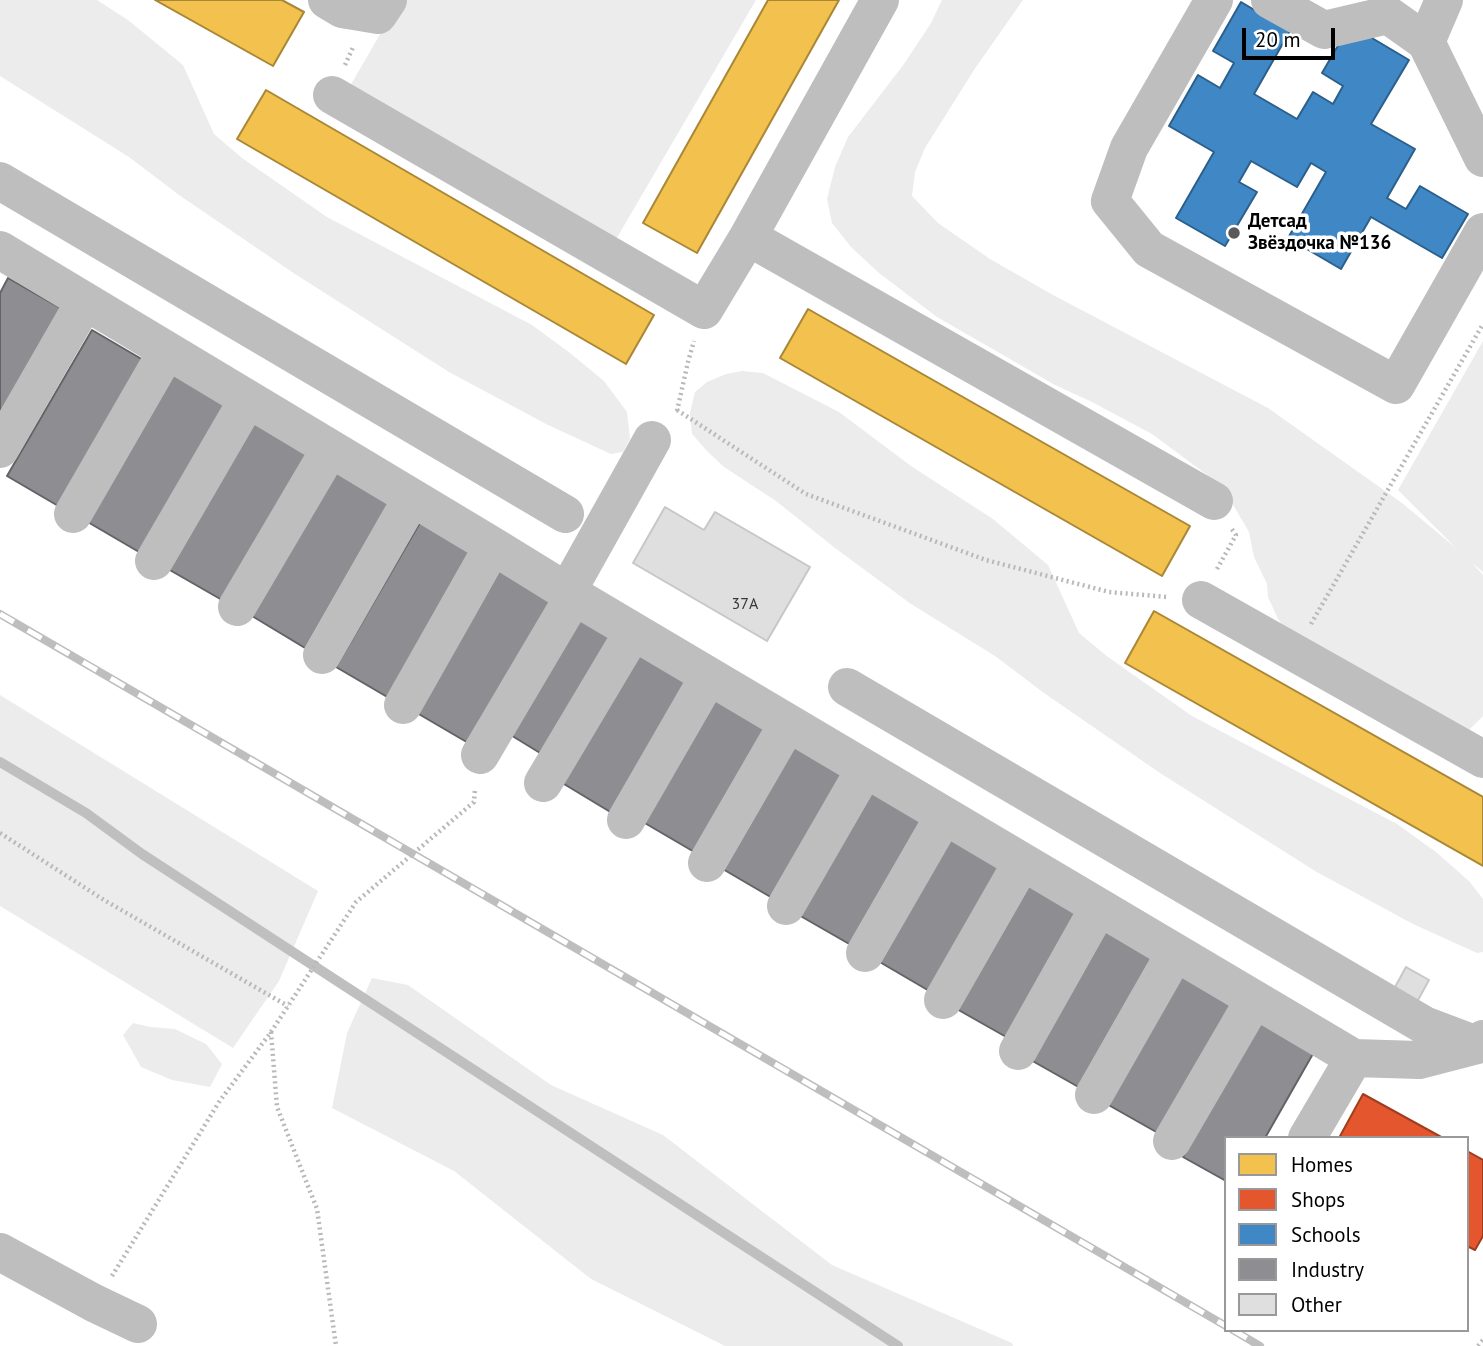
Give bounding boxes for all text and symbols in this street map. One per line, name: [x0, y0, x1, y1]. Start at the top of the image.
scale bar: [1245, 14, 1338, 58]
text: 20 m: [1255, 26, 1301, 53]
place label: Детсад Звёздочка №136: [1248, 211, 1391, 255]
marker: Детсад Звёздочка №136: [1226, 225, 1242, 241]
house number: 37А: [732, 594, 758, 614]
legend: [1224, 1136, 1469, 1332]
text: Homes: [1291, 1151, 1353, 1178]
text: Shops: [1291, 1186, 1345, 1213]
text: Schools: [1291, 1221, 1361, 1248]
text: Industry: [1291, 1256, 1364, 1283]
text: Other: [1291, 1291, 1342, 1318]

